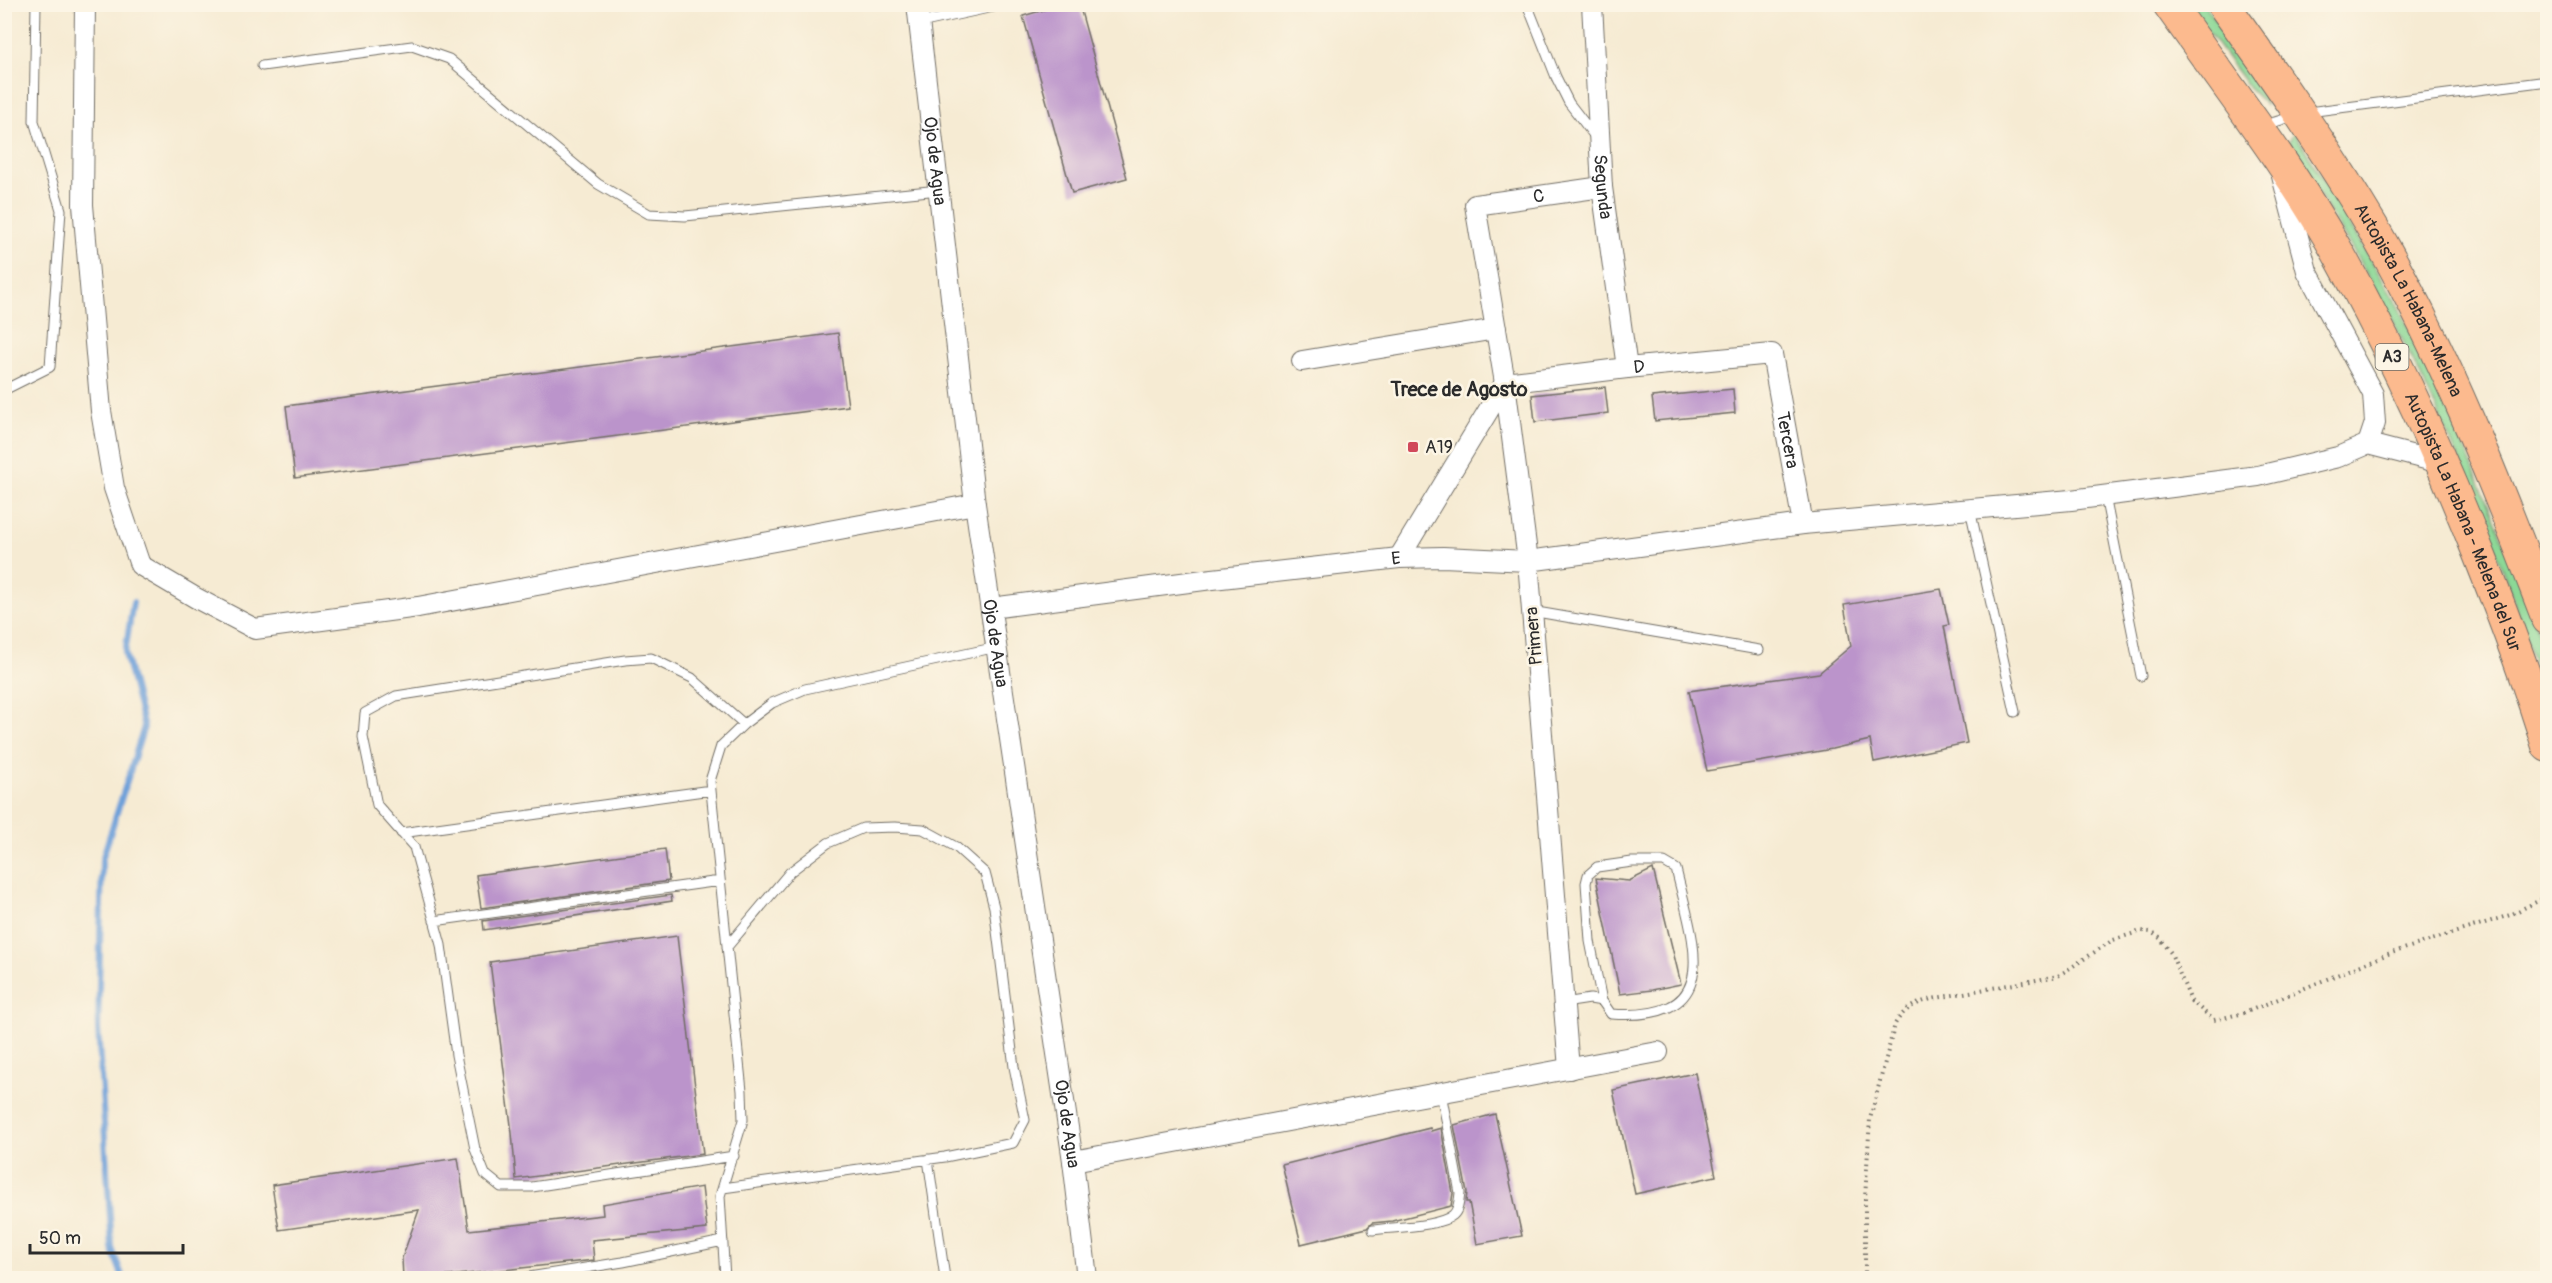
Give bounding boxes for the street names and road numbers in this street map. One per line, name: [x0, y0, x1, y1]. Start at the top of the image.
street label: Ojo de Agua: [919, 115, 952, 207]
street label: Segunda: [1589, 154, 1618, 220]
street label: C: [1532, 184, 1546, 208]
street label: Autopista La Habana-Melena: [2349, 199, 2468, 400]
road number: A3: [2376, 344, 2408, 370]
street label: D: [1632, 355, 1646, 379]
street label: Autopista La Habana - Melena del Sur: [2399, 388, 2527, 655]
street label: Tercera: [1771, 410, 1804, 470]
street label: E: [1390, 546, 1402, 570]
street label: Ojo de Agua: [978, 597, 1014, 689]
street label: Primera: [1520, 606, 1548, 666]
street label: Ojo de Agua: [1050, 1078, 1085, 1169]

